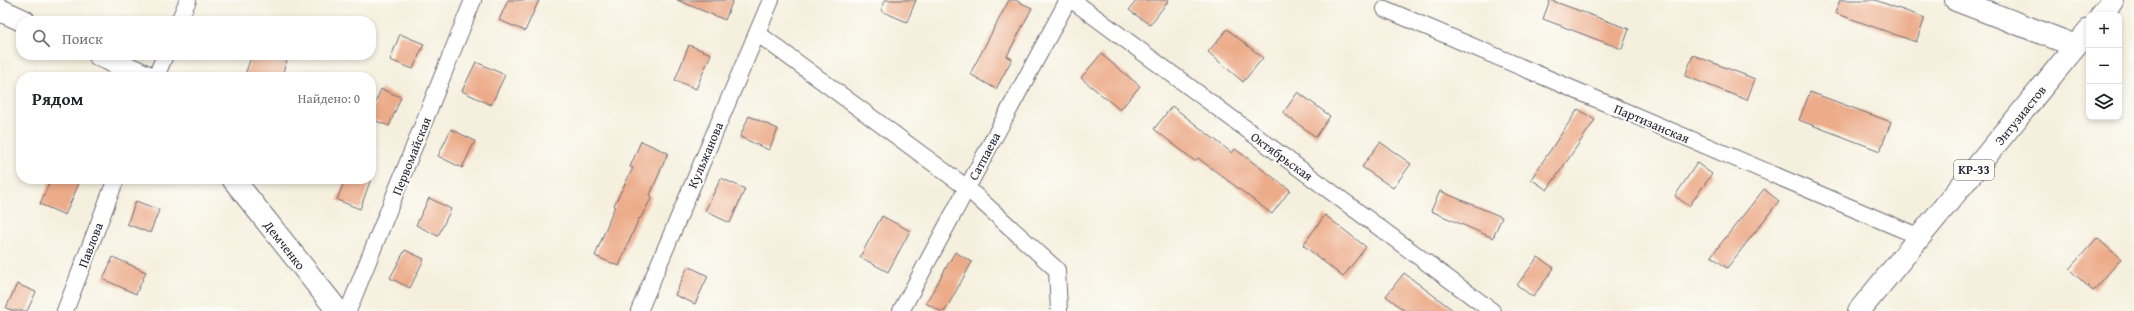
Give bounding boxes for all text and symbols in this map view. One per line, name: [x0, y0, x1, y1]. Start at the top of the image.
map controls: [2086, 12, 2122, 120]
button: +: [2086, 12, 2122, 48]
search box: [16, 16, 376, 60]
icon: search: [30, 27, 52, 49]
text: Поиск: [62, 28, 103, 49]
button: −: [2086, 48, 2122, 84]
street label: Энтузиастов: [1990, 81, 2051, 149]
button: layers: [2086, 84, 2122, 120]
text: Рядом: [32, 86, 83, 111]
text: Найдено: 0: [298, 89, 360, 108]
street label: Партизанская: [1611, 99, 1693, 148]
street label: Первомайская: [387, 114, 436, 198]
street label: Кульжанова: [683, 118, 728, 191]
street label: Октябрьская: [1247, 127, 1317, 186]
street label: Сатпаева: [964, 128, 1005, 184]
road number: KP-33: [1954, 160, 1994, 180]
street label: Демченко: [259, 216, 310, 274]
street label: Павлова: [73, 219, 108, 271]

